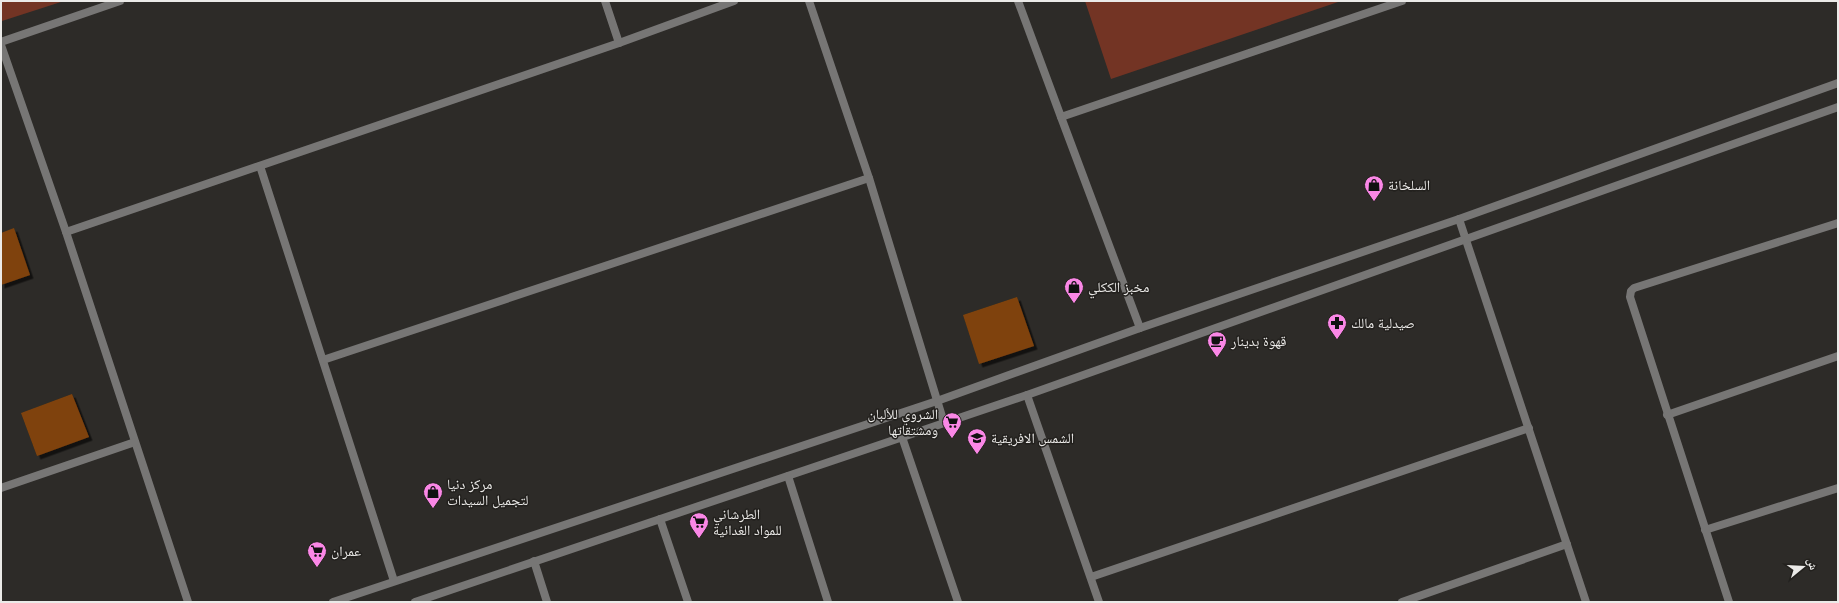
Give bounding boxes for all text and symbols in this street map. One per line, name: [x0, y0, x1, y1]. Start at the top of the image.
shop icon: السلخانة: [1363, 174, 1385, 202]
place label: السلخانة: [1388, 176, 1430, 194]
shop icon: مخبز الككلي: [1063, 276, 1085, 304]
place label: مخبز الككلي: [1088, 278, 1149, 299]
pharmacy icon: صيدلية مالك: [1326, 312, 1348, 340]
place label: صيدلية مالك: [1351, 314, 1415, 332]
cafe icon: قهوة بدينار: [1206, 330, 1228, 358]
place label: قهوة بدينار: [1230, 332, 1287, 350]
place label: الشروي للألبان ومشتقاتها: [868, 405, 938, 439]
supermarket icon: الشروي للألبان ومشتقاتها: [941, 411, 963, 439]
school or university icon: الشمس الافريقية: [966, 427, 988, 455]
place label: الشمس الافريقية: [991, 429, 1074, 447]
place label: مركز دنيا لتجميل السيدات: [447, 475, 529, 509]
shop icon: مركز دنيا لتجميل السيدات: [422, 481, 444, 509]
place label: الطرشاني للمواد الغدائية: [713, 505, 782, 539]
supermarket icon: الطرشاني للمواد الغدائية: [688, 511, 710, 539]
supermarket icon: عمران: [306, 540, 328, 568]
place label: عمران: [331, 542, 361, 560]
north arrow: [1783, 547, 1823, 587]
text: ش: [1803, 556, 1821, 572]

